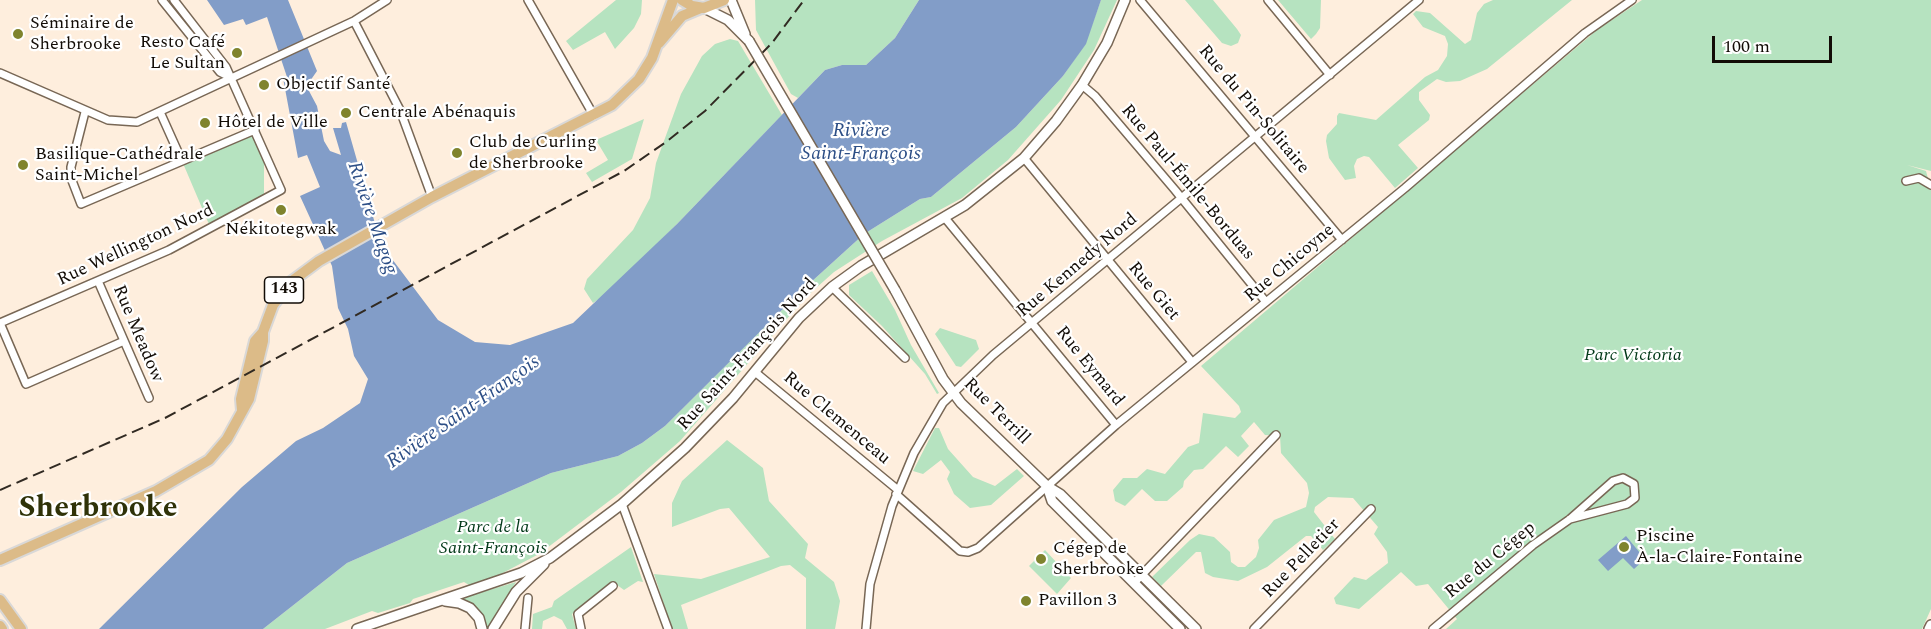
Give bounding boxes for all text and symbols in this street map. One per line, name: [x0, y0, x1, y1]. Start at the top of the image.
place label: Séminaire de Sherbrooke: [30, 13, 134, 56]
scale bar: [1715, 24, 1835, 62]
marker: Séminaire de Sherbrooke: [11, 27, 25, 41]
place label: Resto Café Le Sultan: [140, 32, 225, 74]
text: 100 m: [1723, 33, 1770, 60]
street label: Rue du Pin-Solitaire: [1193, 41, 1313, 179]
marker: Resto Café Le Sultan: [230, 46, 244, 60]
place label: Objectif Santé: [276, 74, 391, 96]
marker: Objectif Santé: [257, 78, 271, 92]
street label: Rue Paul-Émile-Borduas: [1116, 101, 1258, 265]
place label: Centrale Abénaquis: [358, 102, 516, 124]
marker: Centrale Abénaquis: [339, 106, 353, 120]
place label: Hôtel de Ville: [217, 112, 328, 134]
marker: Hôtel de Ville: [198, 116, 212, 130]
water label: Rivière Saint-François: [801, 120, 921, 167]
place label: Club de Curling de Sherbrooke: [469, 132, 597, 174]
place label: Basilique-Cathédrale Saint-Michel: [35, 144, 203, 186]
marker: Club de Curling de Sherbrooke: [450, 146, 464, 160]
marker: Basilique-Cathédrale Saint-Michel: [16, 158, 30, 172]
water label: Rivière Magog: [341, 159, 401, 277]
street label: Rue Wellington Nord: [54, 200, 218, 292]
marker: Nékitotegwak: [274, 203, 288, 217]
street label: Rue Kennedy Nord: [1013, 209, 1143, 323]
place label: Nékitotegwak: [225, 219, 337, 241]
street label: Rue Chicoyne: [1241, 220, 1339, 308]
street label: Rue Giet: [1122, 258, 1184, 326]
street label: Rue Saint-François Nord: [674, 274, 822, 436]
road number: 143: [264, 277, 304, 303]
street label: Rue Meadow: [107, 282, 167, 386]
street label: Rue Eymard: [1050, 323, 1128, 411]
park label: Parc Victoria: [1584, 345, 1682, 367]
water label: Rivière Saint-François: [383, 351, 545, 475]
street label: Rue Clemenceau: [778, 368, 894, 470]
street label: Rue Terrill: [958, 374, 1034, 450]
district label: Sherbrooke: [18, 492, 178, 528]
street label: Rue Pelletier: [1259, 515, 1345, 603]
park label: Parc de la Saint-François: [439, 517, 547, 560]
street label: Rue du Cégep: [1441, 518, 1541, 604]
place label: Piscine À-la-Claire-Fontaine: [1636, 526, 1802, 568]
place label: Cégep de Sherbrooke: [1053, 538, 1144, 580]
marker: Piscine À-la-Claire-Fontaine: [1617, 540, 1631, 554]
marker: Cégep de Sherbrooke: [1034, 552, 1048, 566]
place label: Pavillon 3: [1038, 590, 1116, 612]
marker: Pavillon 3: [1019, 594, 1033, 608]

